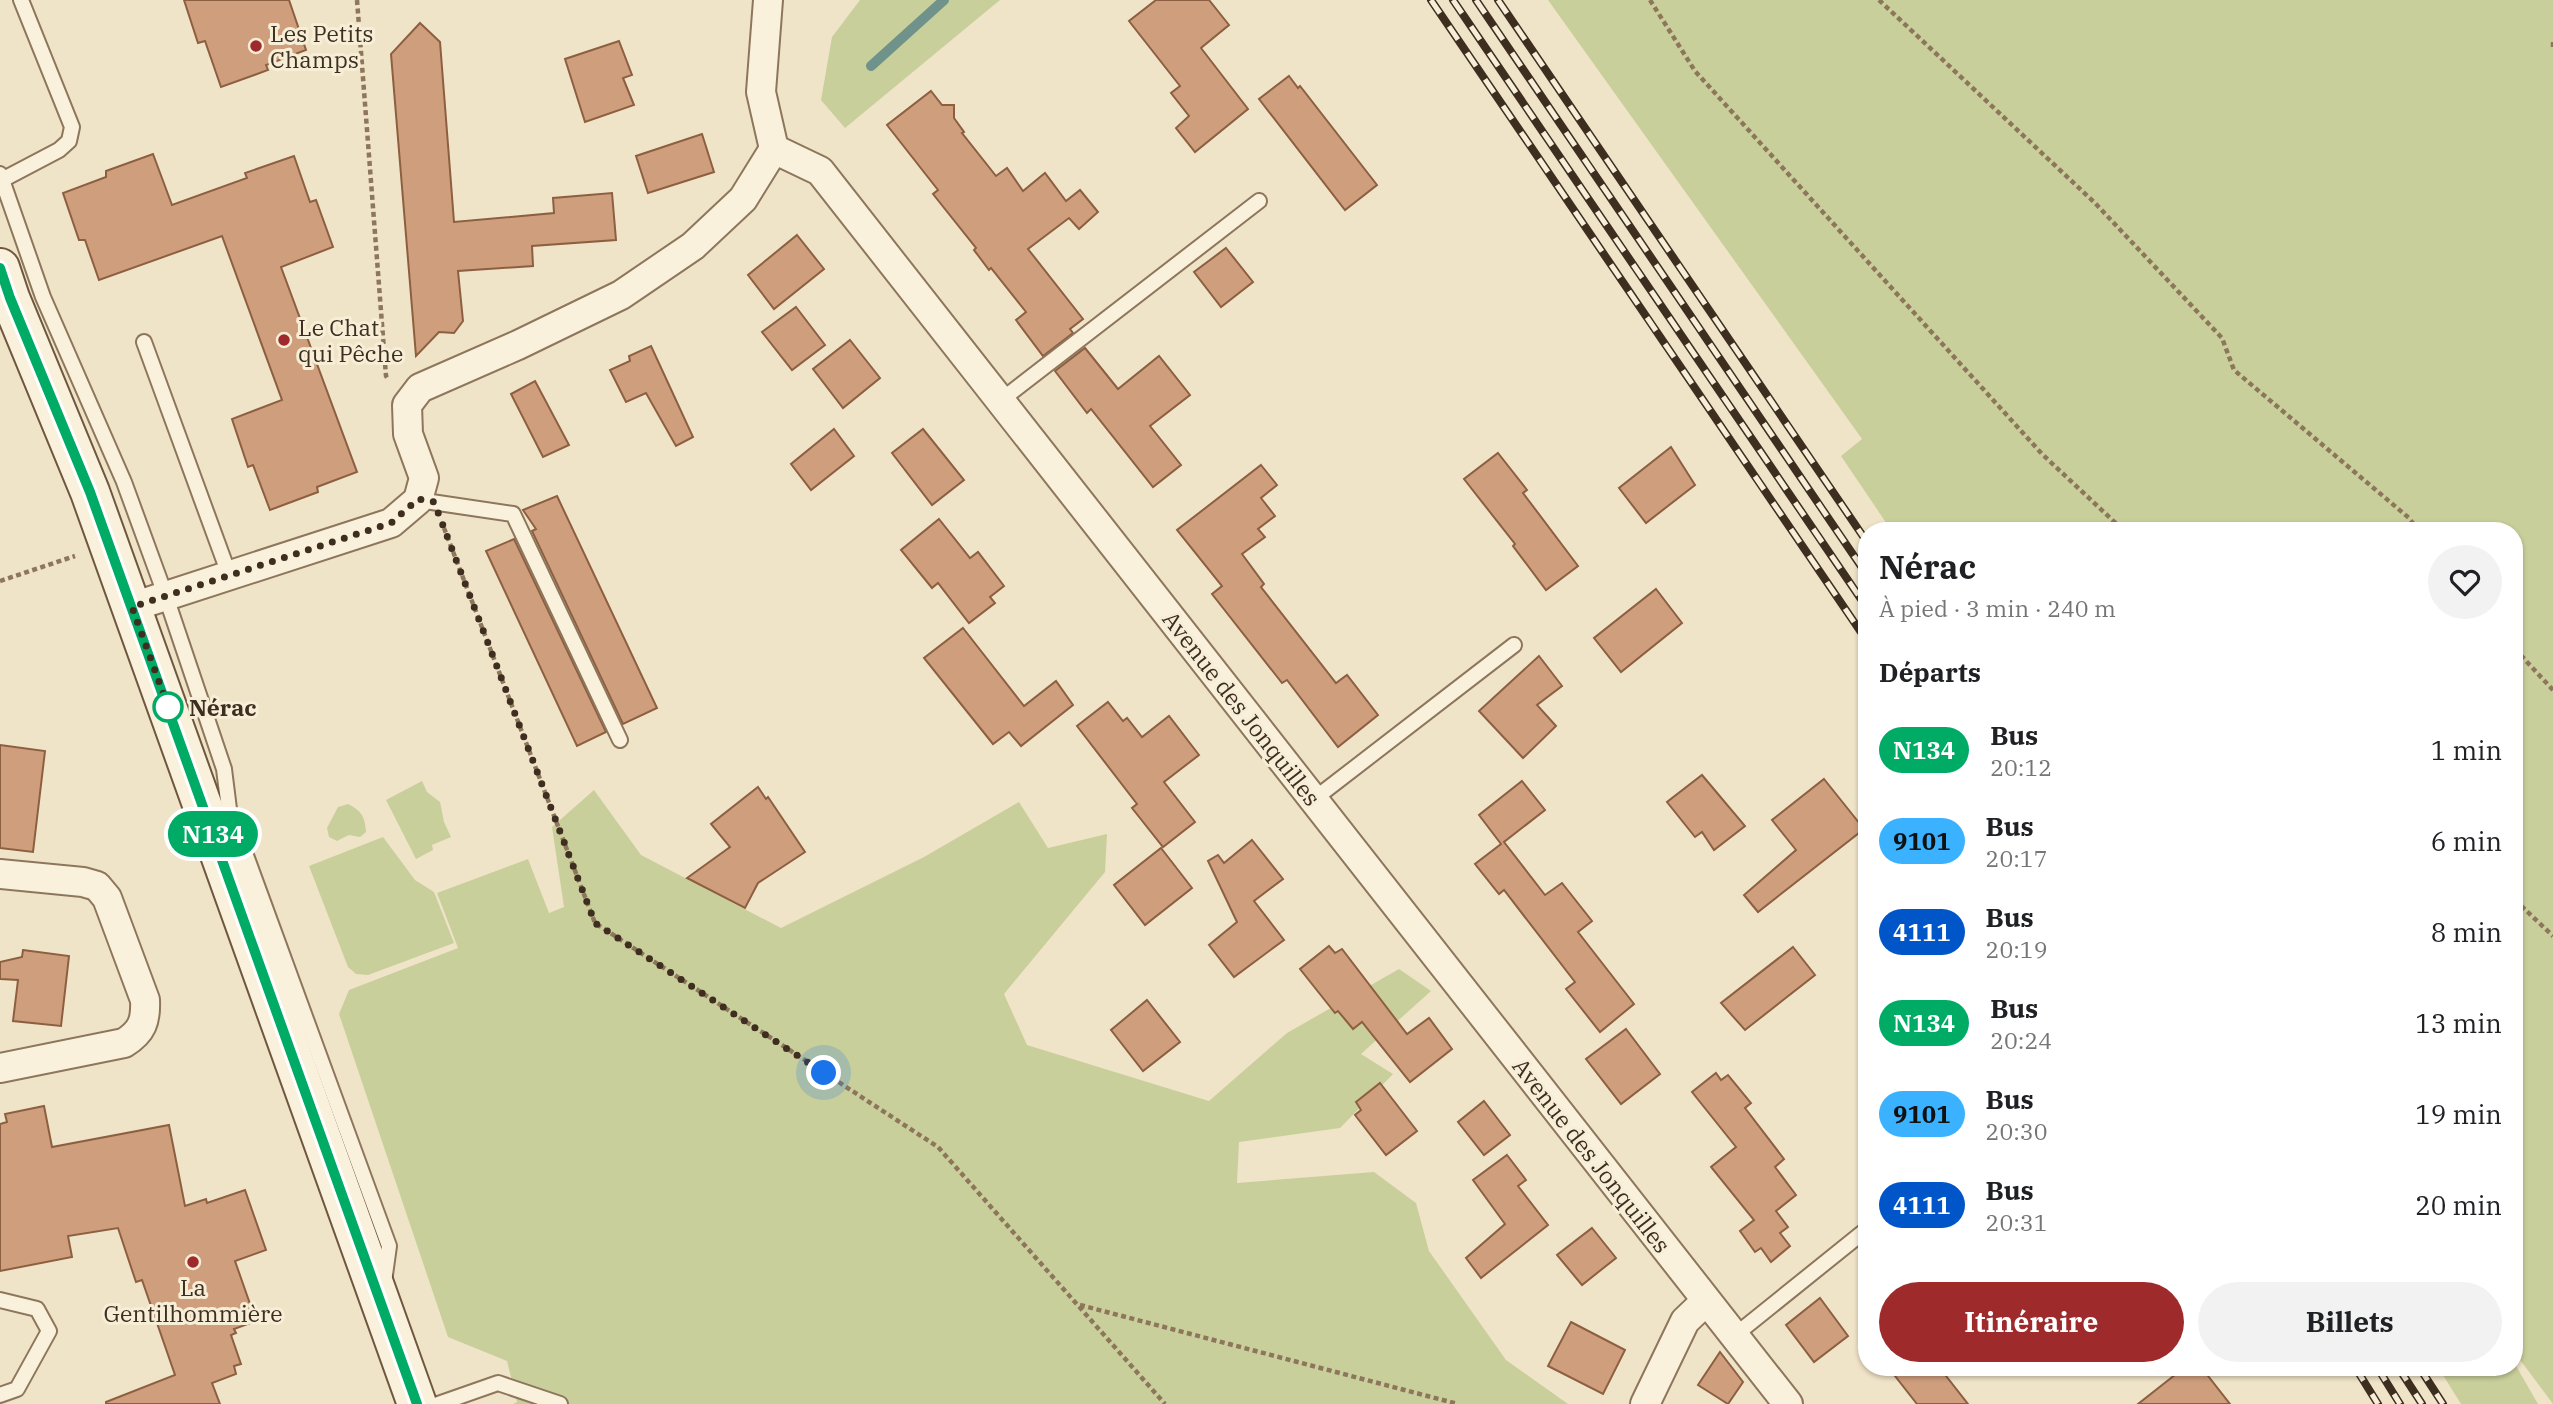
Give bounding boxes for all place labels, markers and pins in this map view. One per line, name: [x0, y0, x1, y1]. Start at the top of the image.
place label: Les Petits Champs: [270, 18, 374, 74]
marker: Les Petits Champs: [248, 38, 264, 54]
place label: Le Chat qui Pêche: [298, 312, 403, 368]
marker: Le Chat qui Pêche: [276, 332, 292, 348]
marker: Nérac: [153, 692, 183, 722]
place label: Nérac: [189, 692, 257, 722]
marker: La Gentilhommière: [185, 1254, 201, 1270]
place label: La Gentilhommière: [103, 1272, 283, 1328]

